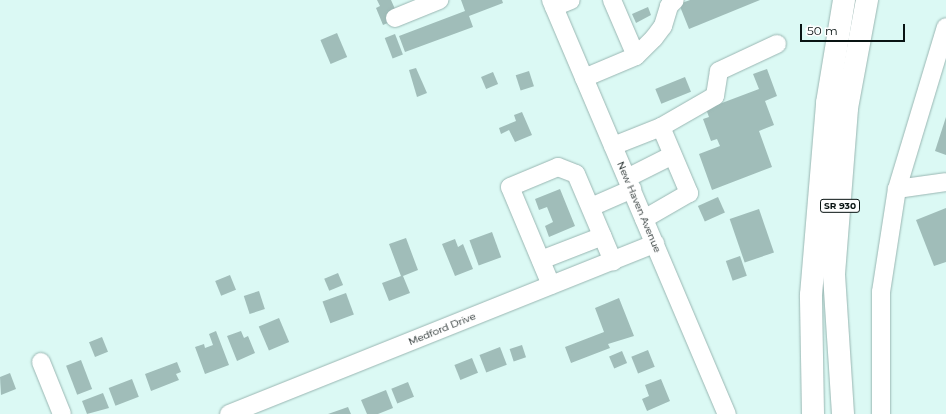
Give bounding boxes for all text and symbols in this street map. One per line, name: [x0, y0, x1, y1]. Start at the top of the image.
scale bar: [802, 16, 907, 42]
text: 50 m: [807, 23, 838, 38]
street label: New Haven Avenue: [614, 160, 664, 254]
road number: SR 930: [820, 199, 860, 213]
street label: Medford Drive: [407, 310, 477, 348]

